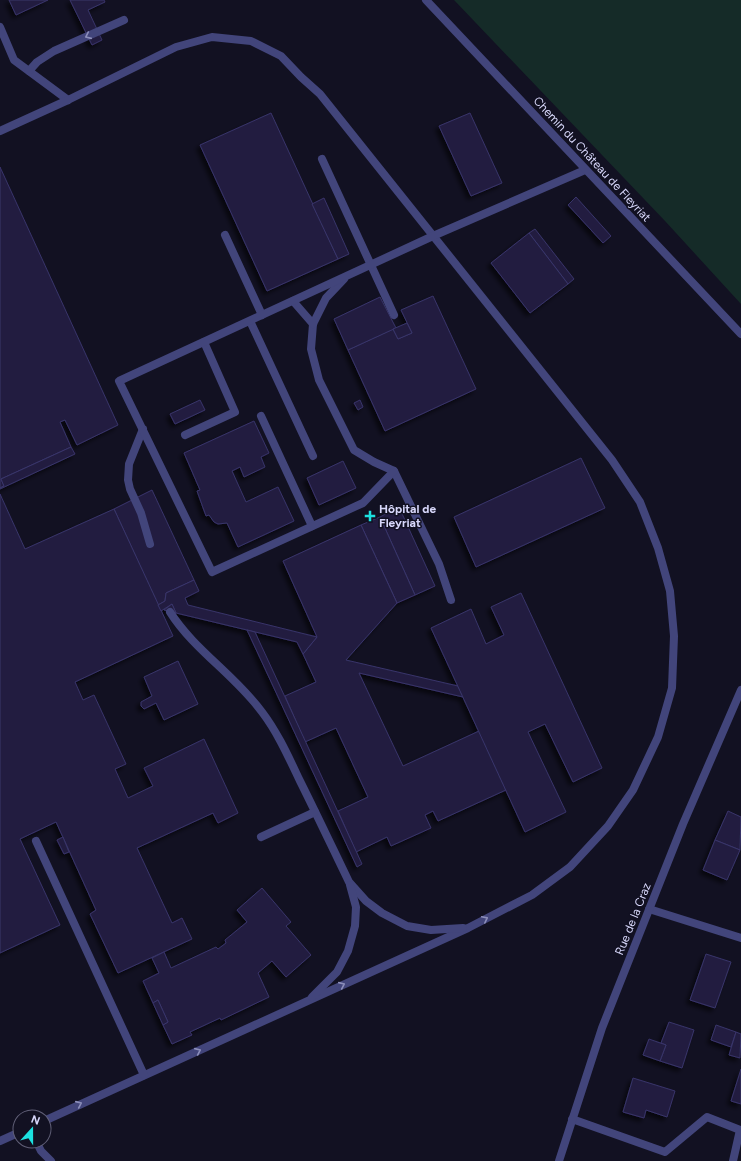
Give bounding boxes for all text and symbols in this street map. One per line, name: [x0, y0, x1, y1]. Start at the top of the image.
one-way arrow: [85, 31, 92, 39]
street label: Chemin du Château de Fleyriat: [530, 94, 654, 225]
place label: Hôpital de Fleyriat: [379, 502, 436, 530]
marker: Hôpital de Fleyriat: [364, 510, 376, 522]
street label: Rue de la Craz: [612, 881, 654, 957]
one-way arrow: [481, 916, 488, 924]
one-way arrow: [337, 982, 345, 990]
one-way arrow: [194, 1047, 201, 1055]
one-way arrow: [76, 1101, 83, 1109]
north arrow: [12, 1109, 52, 1149]
text: N: [29, 1113, 42, 1128]

